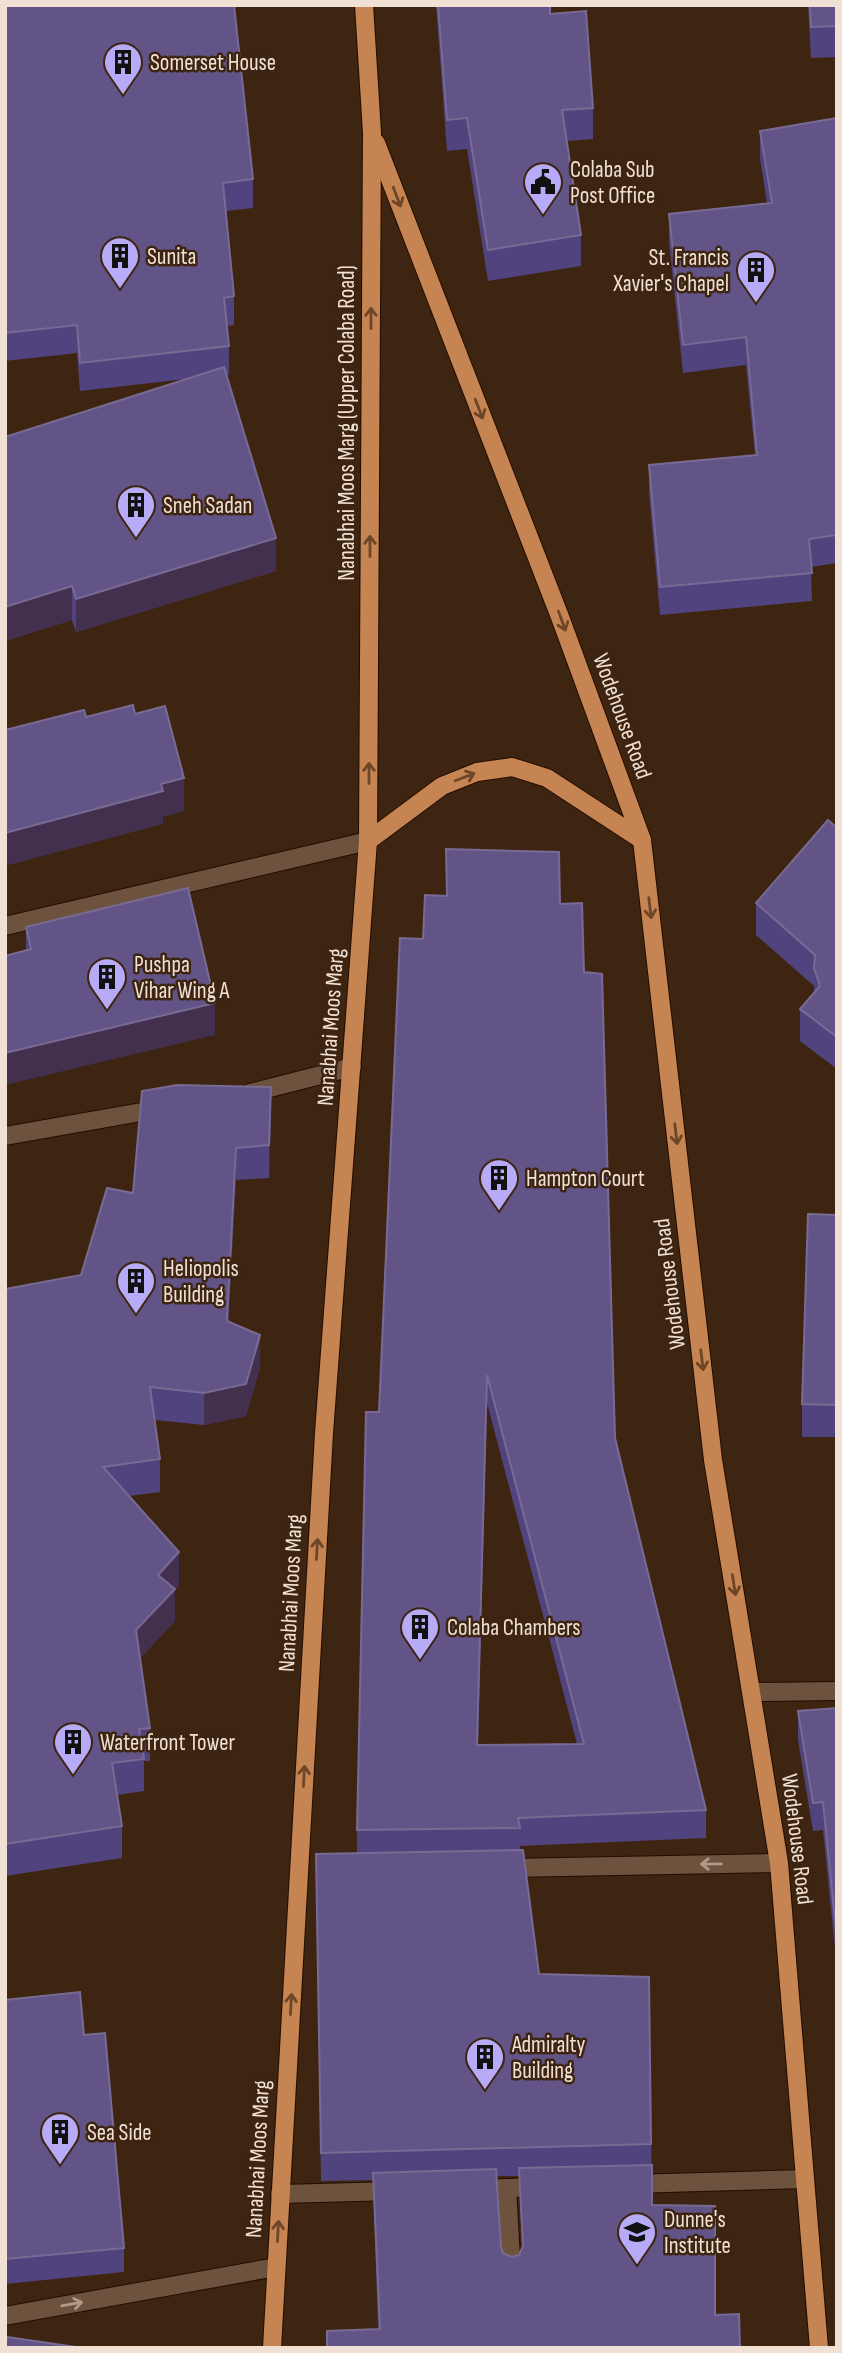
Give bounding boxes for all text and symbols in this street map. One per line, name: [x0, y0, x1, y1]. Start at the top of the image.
building icon: Somerset House: [102, 41, 144, 96]
place label: Somerset House: [150, 49, 276, 77]
place label: Colaba Sub Post Office: [570, 156, 655, 210]
public building icon: Colaba Sub Post Office: [522, 161, 564, 216]
one-way arrow: [391, 186, 404, 207]
building icon: Sunita: [99, 235, 141, 290]
place label: Sunita: [147, 243, 196, 271]
place label: St. Francis Xavier's Chapel: [612, 244, 729, 298]
building icon: St. Francis Xavier's Chapel: [735, 249, 777, 304]
street label: Nanabhai Moos Marg (Upper Colaba Road): [333, 265, 361, 581]
one-way arrow: [364, 307, 378, 330]
one-way arrow: [474, 398, 487, 419]
building icon: Sneh Sadan: [115, 484, 157, 539]
place label: Sneh Sadan: [163, 492, 252, 520]
one-way arrow: [363, 534, 377, 557]
one-way arrow: [557, 609, 569, 631]
street label: Wodehouse Road: [586, 650, 658, 783]
one-way arrow: [362, 762, 376, 785]
one-way arrow: [454, 769, 475, 782]
one-way arrow: [643, 896, 656, 919]
street label: Nanabhai Moos Marg: [312, 947, 350, 1107]
place label: Pushpa Vihar Wing A: [134, 951, 230, 1005]
building icon: Pushpa Vihar Wing A: [86, 956, 128, 1011]
one-way arrow: [669, 1122, 682, 1145]
building icon: Hampton Court: [478, 1157, 520, 1212]
place label: Hampton Court: [526, 1165, 645, 1193]
street label: Wodehouse Road: [648, 1217, 692, 1351]
place label: Heliopolis Building: [163, 1255, 239, 1309]
building icon: Heliopolis Building: [115, 1260, 157, 1315]
one-way arrow: [696, 1348, 709, 1370]
street label: Nanabhai Moos Marg: [273, 1514, 309, 1673]
one-way arrow: [311, 1538, 324, 1561]
one-way arrow: [728, 1573, 741, 1596]
building icon: Colaba Chambers: [399, 1606, 441, 1661]
place label: Colaba Chambers: [447, 1614, 581, 1642]
building icon: Waterfront Tower: [52, 1721, 94, 1776]
place label: Waterfront Tower: [100, 1729, 236, 1757]
one-way arrow: [297, 1765, 310, 1788]
street label: Wodehouse Road: [775, 1772, 819, 1906]
one-way arrow: [699, 1857, 722, 1871]
one-way arrow: [284, 1992, 297, 2015]
place label: Admiralty Building: [511, 2031, 586, 2085]
building icon: Admiralty Building: [464, 2036, 506, 2091]
street label: Nanabhai Moos Marg: [240, 2080, 276, 2239]
building icon: Sea Side: [39, 2111, 81, 2166]
place label: Sea Side: [87, 2119, 152, 2147]
place label: Dunne's Institute: [664, 2206, 731, 2260]
school or university icon: Dunne's Institute: [616, 2211, 658, 2266]
one-way arrow: [272, 2220, 285, 2242]
one-way arrow: [60, 2297, 83, 2310]

